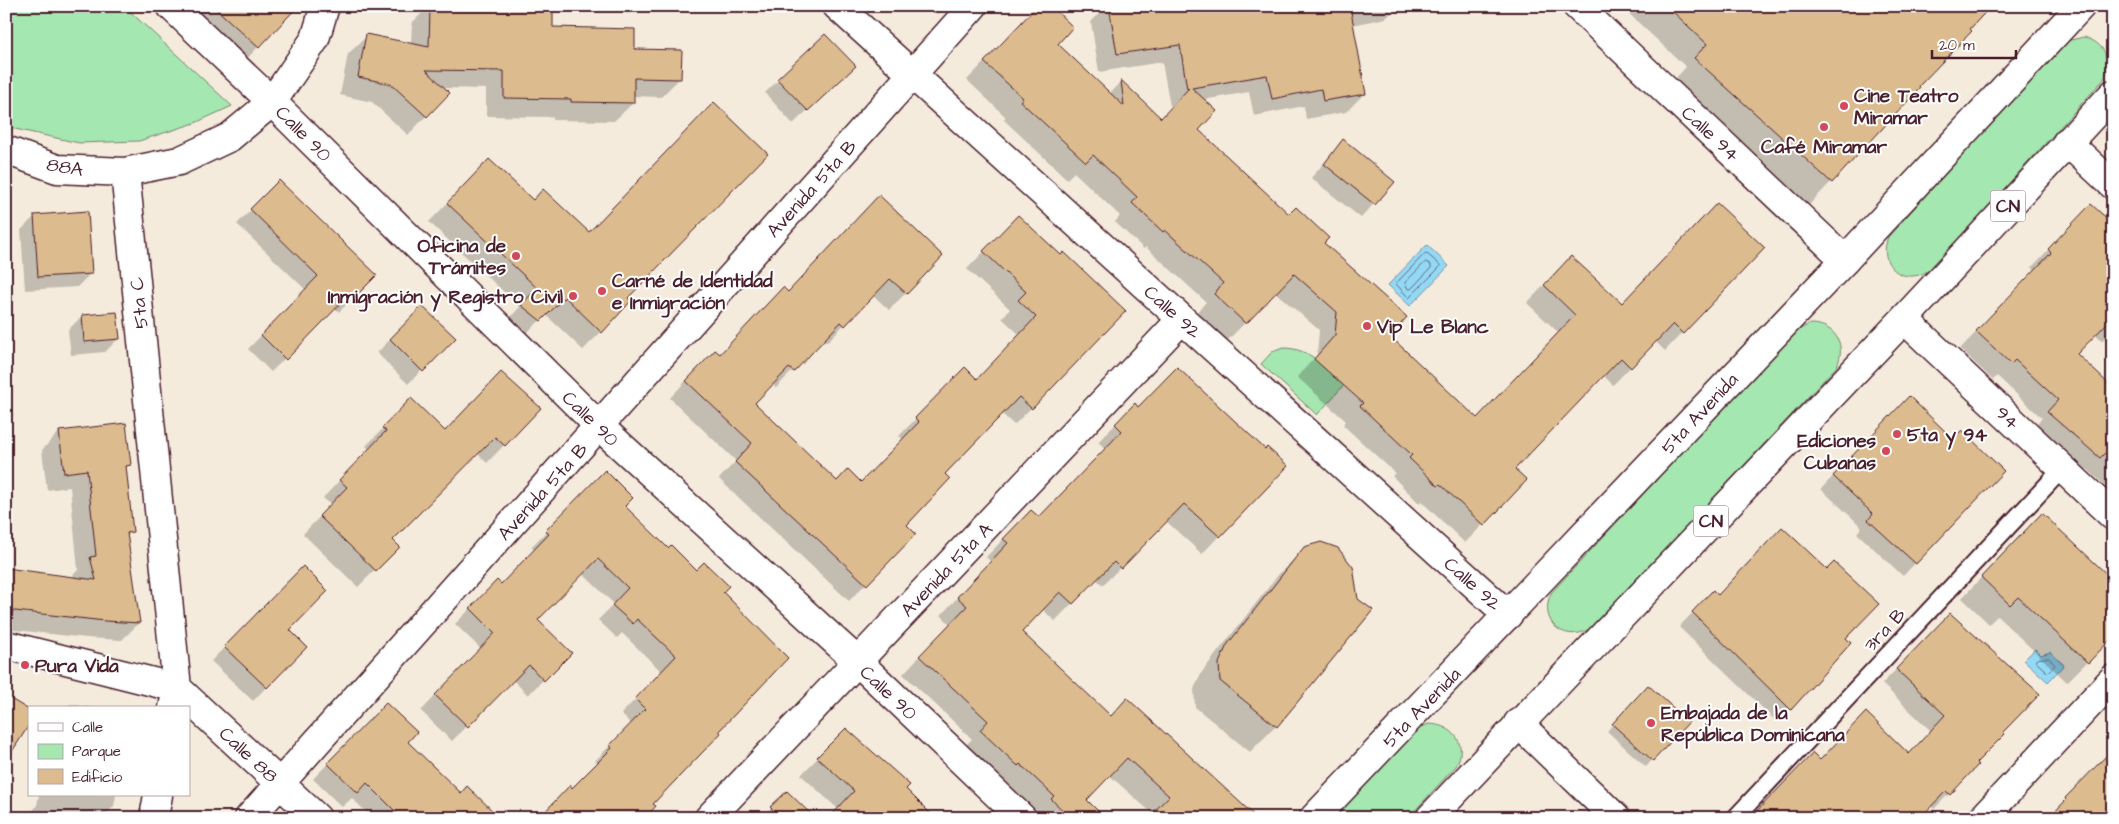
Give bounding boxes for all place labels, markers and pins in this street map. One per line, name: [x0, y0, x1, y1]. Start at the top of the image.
place label: Cine Teatro Miramar: [1854, 83, 1959, 132]
marker: Cine Teatro Miramar: [1838, 100, 1850, 112]
marker: Café Miramar: [1818, 121, 1830, 133]
place label: Café Miramar: [1761, 134, 1888, 161]
place label: Oficina de Trámites: [417, 233, 507, 282]
marker: Oficina de Trámites: [510, 250, 522, 262]
place label: Carné de Identidad e Inmigración: [612, 268, 773, 318]
place label: Inmigración y Registro Civil: [328, 284, 563, 312]
marker: Carné de Identidad e Inmigración: [596, 285, 608, 297]
marker: Inmigración y Registro Civil: [567, 290, 579, 302]
place label: Vip Le Blanc: [1376, 314, 1489, 341]
marker: Vip Le Blanc: [1361, 320, 1373, 332]
place label: 5ta y 94: [1907, 422, 1987, 450]
place label: Ediciones Cubanas: [1797, 428, 1876, 477]
marker: 5ta y 94: [1891, 428, 1903, 440]
marker: Ediciones Cubanas: [1880, 445, 1892, 457]
place label: Pura Vida: [35, 653, 119, 680]
marker: Pura Vida: [19, 659, 31, 671]
place label: Embajada de la República Dominicana: [1661, 700, 1845, 749]
marker: Embajada de la República Dominicana: [1645, 717, 1657, 729]

